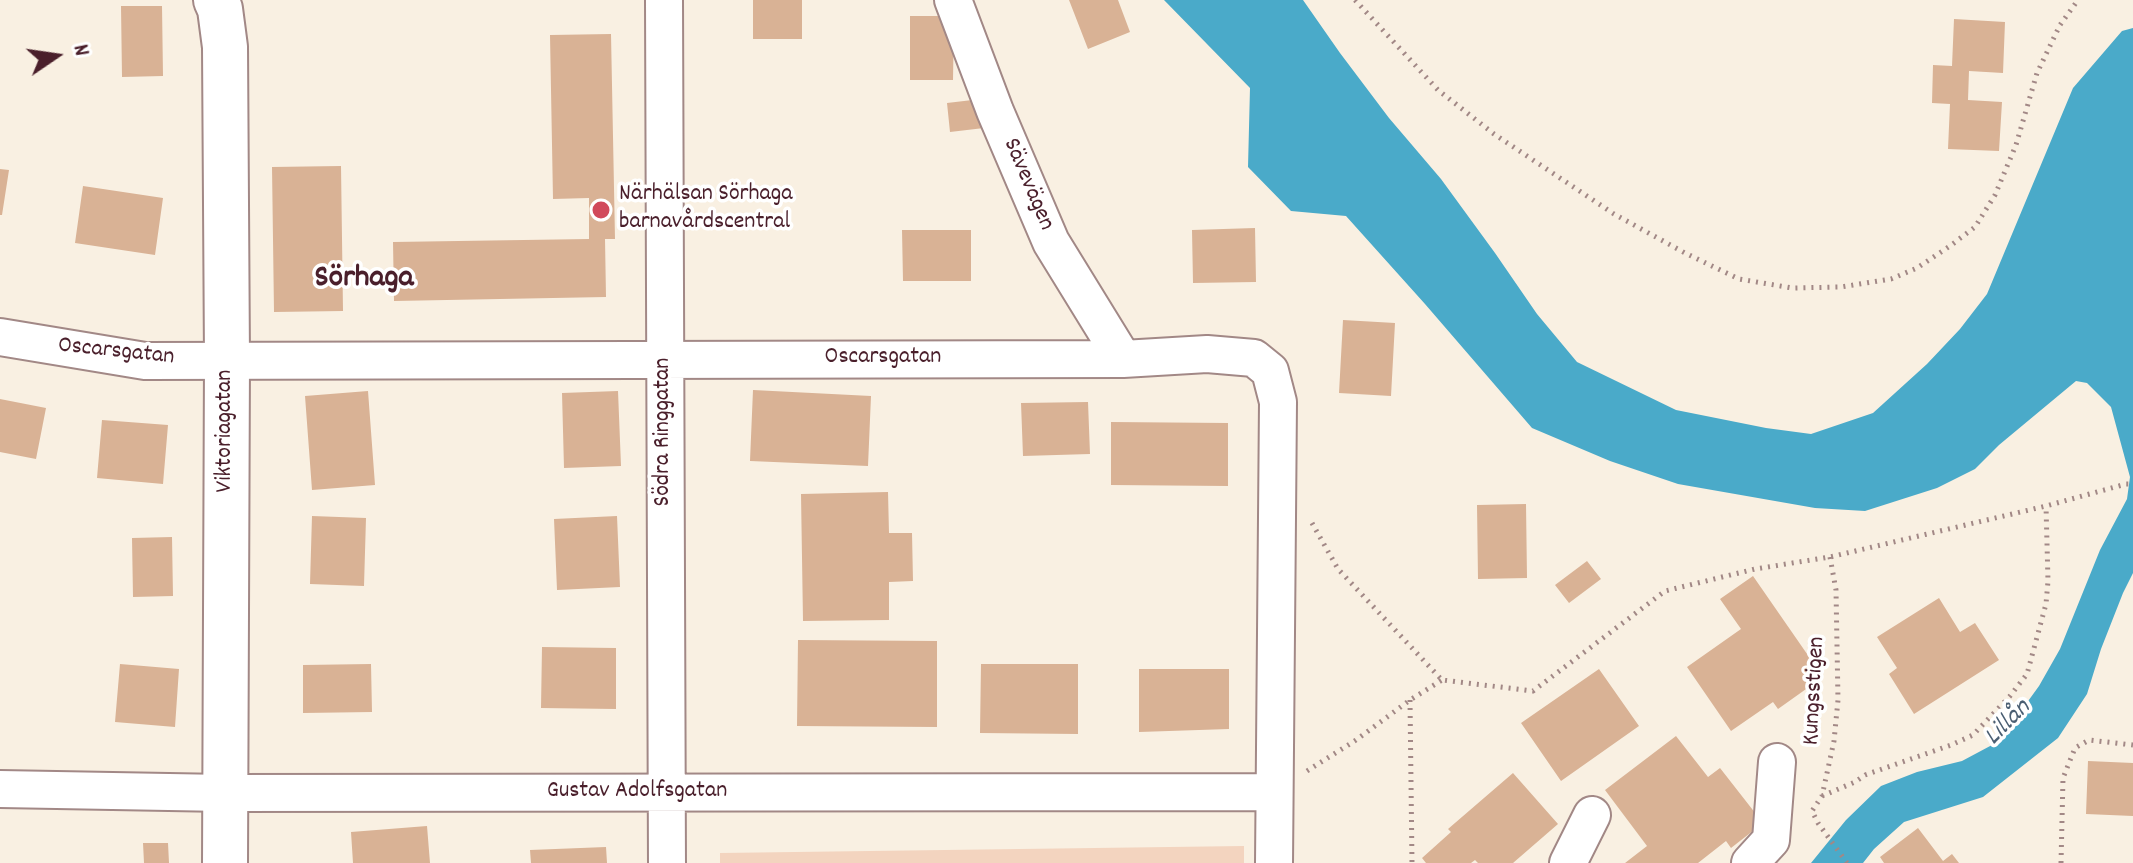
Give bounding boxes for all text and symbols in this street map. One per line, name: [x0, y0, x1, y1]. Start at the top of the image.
north arrow: [16, 16, 96, 96]
text: N: [64, 42, 96, 59]
street label: Sävevägen: [995, 135, 1059, 235]
place label: Närhälsan Sörhaga barnavårdscentral: [619, 182, 793, 238]
marker: Närhälsan Sörhaga barnavårdscentral: [590, 199, 612, 221]
district label: Sörhaga: [315, 262, 413, 300]
street label: Oscarsgatan: [56, 333, 176, 373]
street label: Oscarsgatan: [825, 345, 941, 373]
street label: Södra Ringgatan: [651, 358, 679, 506]
street label: Viktoriagatan: [213, 370, 241, 492]
street label: Kungsstigen: [1799, 636, 1833, 746]
water label: Lillån: [1979, 694, 2039, 754]
street label: Gustav Adolfsgatan: [547, 779, 727, 807]

